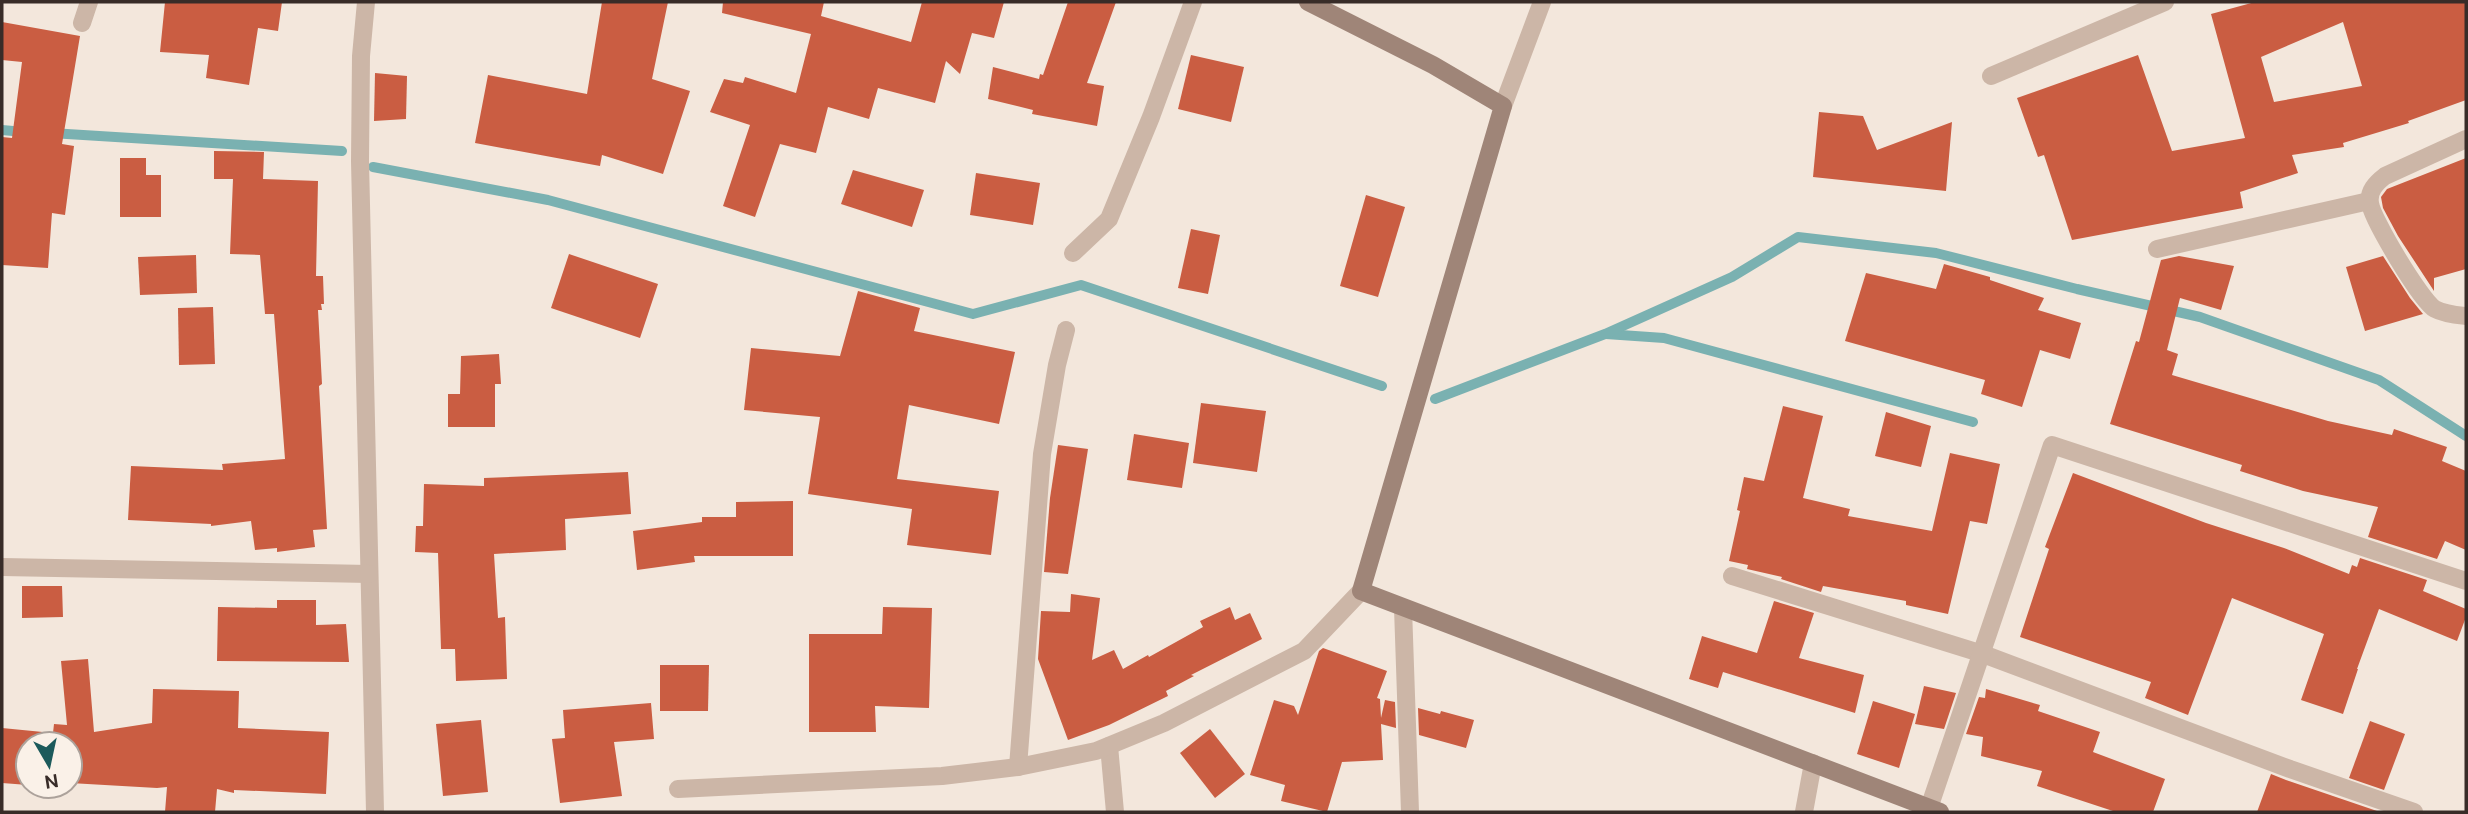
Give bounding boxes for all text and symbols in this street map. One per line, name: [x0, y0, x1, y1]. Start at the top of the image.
north arrow: [14, 730, 84, 800]
text: N: [43, 770, 60, 794]

